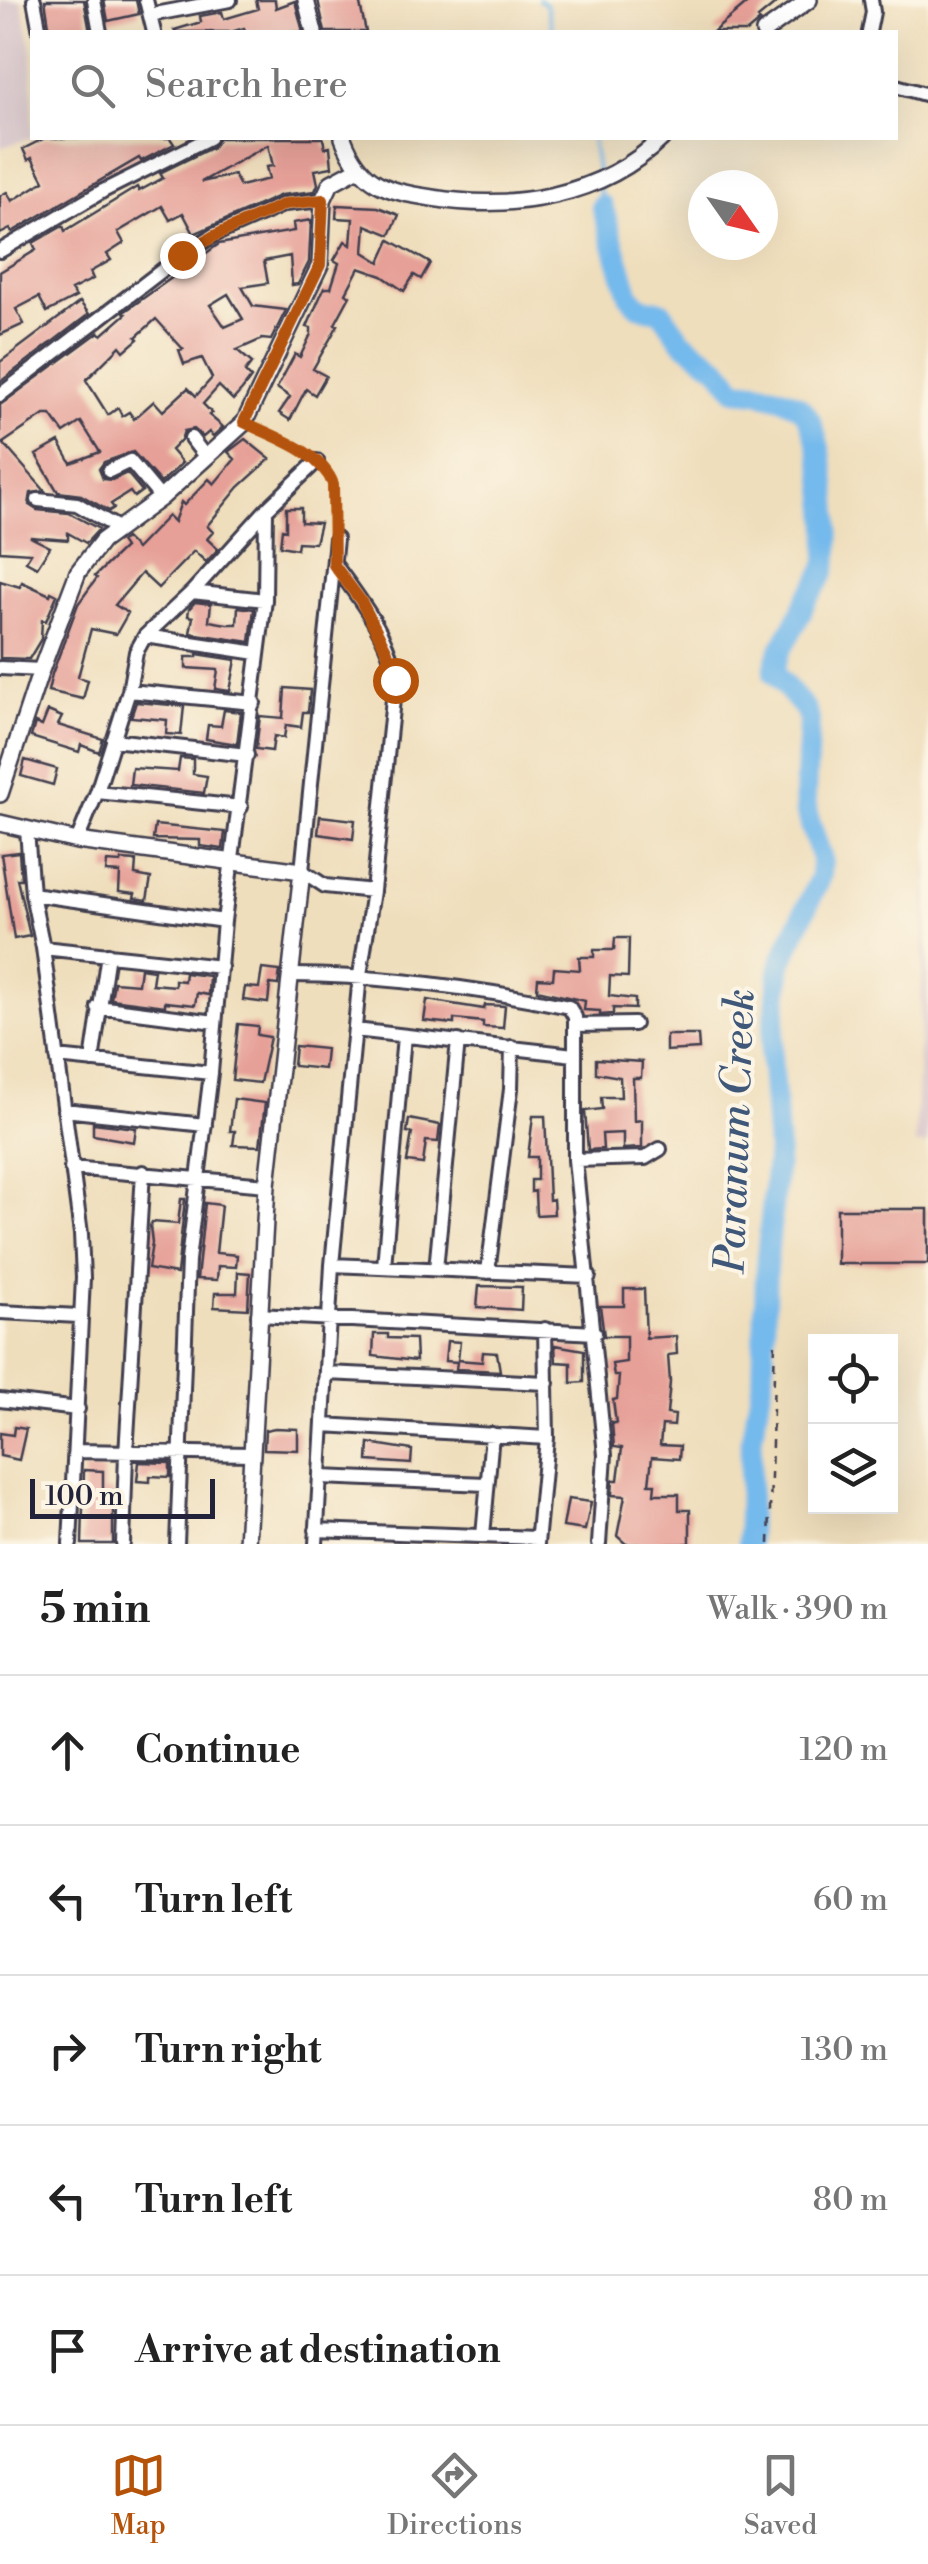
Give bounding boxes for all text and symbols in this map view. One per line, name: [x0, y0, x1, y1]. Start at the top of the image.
search box: [30, 30, 898, 140]
icon: search: [65, 58, 120, 113]
text: Search here: [145, 62, 348, 109]
north arrow: [688, 170, 778, 260]
route end: [160, 233, 206, 279]
route start: [373, 658, 419, 704]
water label: Paranum Creek: [704, 988, 767, 1276]
map controls: [808, 1334, 898, 1514]
button: locate: [808, 1334, 898, 1424]
button: layers: [808, 1424, 898, 1514]
scale bar: [30, 1474, 215, 1518]
text: 100 m: [45, 1479, 124, 1514]
text: 5 min: [40, 1583, 150, 1636]
text: Walk · 390 m: [707, 1589, 888, 1629]
icon: ahead: [40, 1723, 95, 1778]
text: Continue: [135, 1727, 300, 1774]
text: 120 m: [799, 1730, 888, 1770]
icon: left: [40, 1873, 95, 1928]
text: Turn left: [135, 1877, 292, 1924]
text: 60 m: [813, 1880, 888, 1920]
icon: right: [40, 2023, 95, 2078]
text: Turn right: [135, 2027, 321, 2074]
text: 130 m: [801, 2030, 888, 2070]
icon: left: [40, 2173, 95, 2228]
text: Turn left: [135, 2177, 292, 2224]
text: 80 m: [813, 2180, 888, 2220]
icon: arrive: [40, 2323, 95, 2378]
text: Arrive at destination: [135, 2327, 501, 2374]
tab: Map: [111, 2448, 166, 2543]
tab: Directions: [387, 2448, 522, 2543]
tab: Saved: [744, 2448, 817, 2543]

